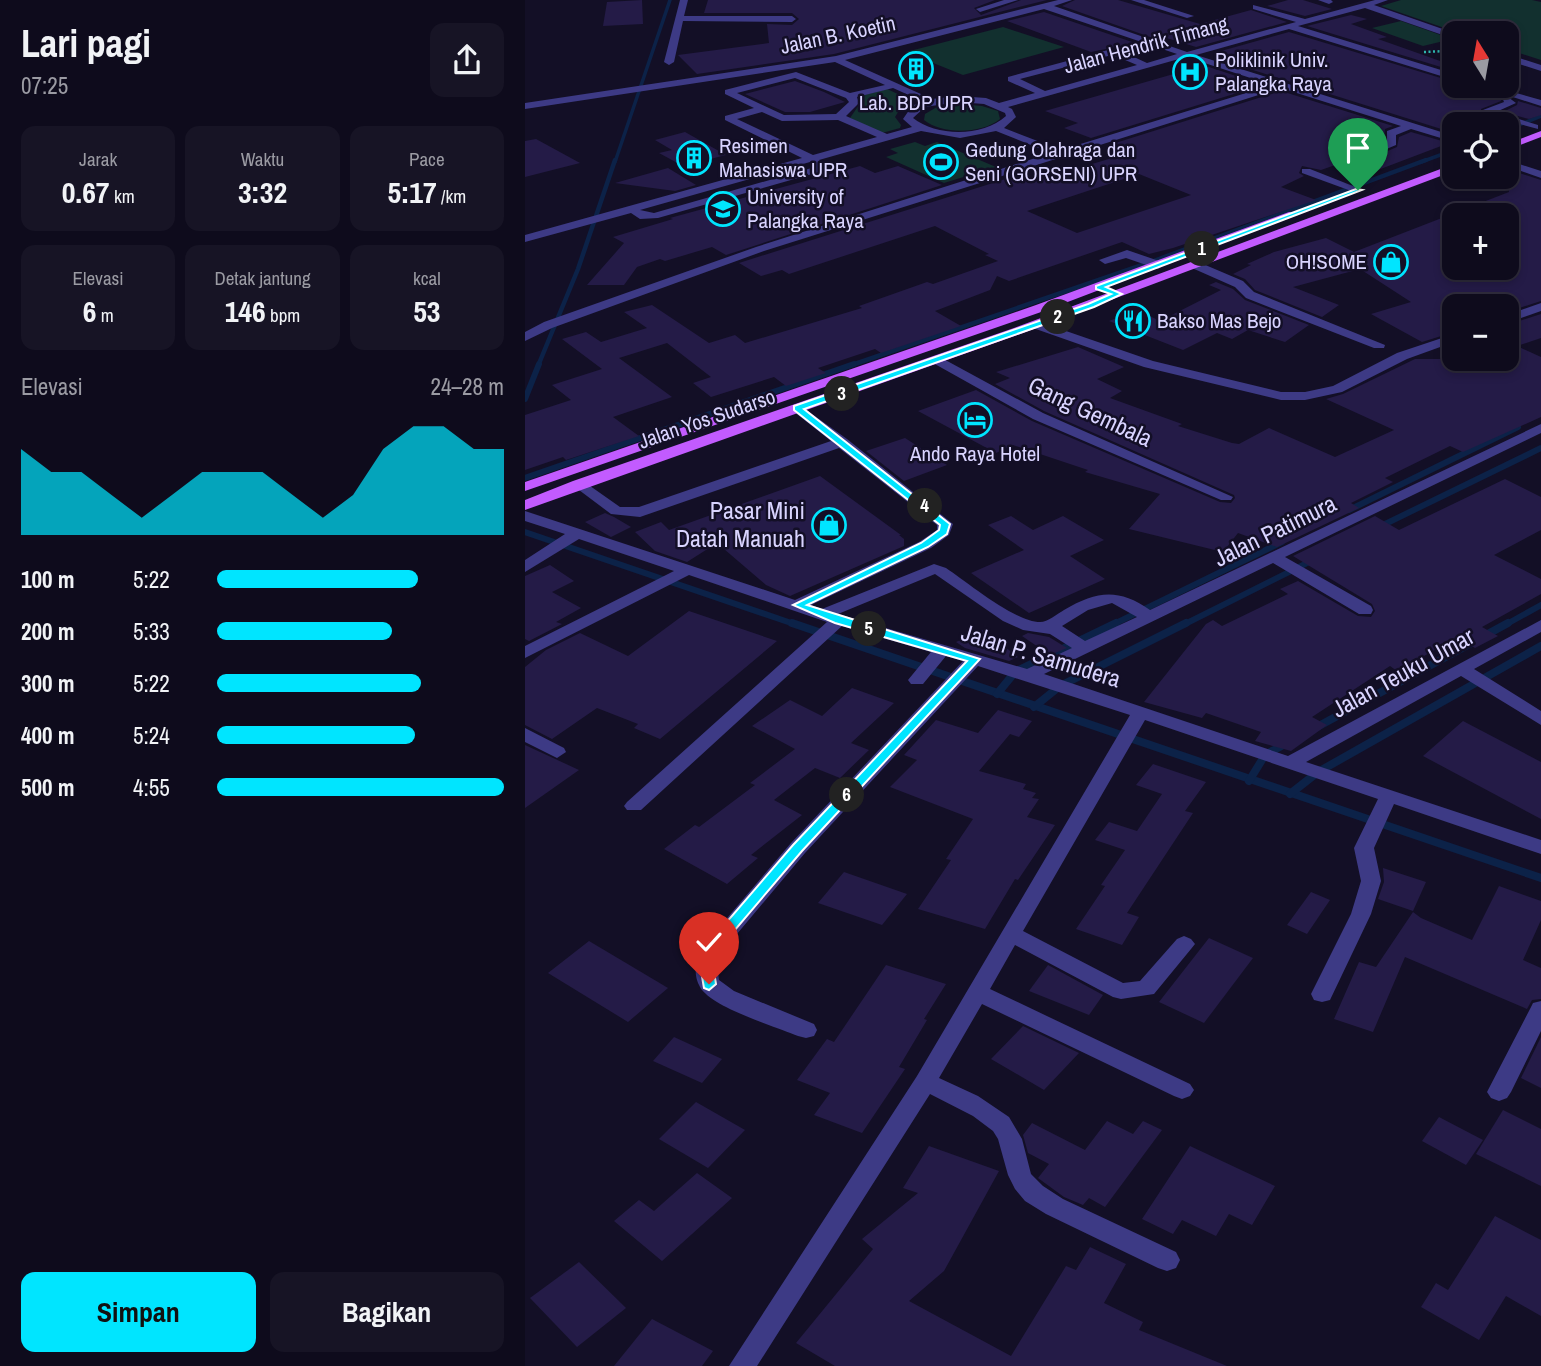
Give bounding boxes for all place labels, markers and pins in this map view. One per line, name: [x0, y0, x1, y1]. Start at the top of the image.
place label: Poliklinik Univ. Palangka Raya: [1215, 45, 1332, 98]
building icon: Lab. BDP UPR: [897, 50, 935, 88]
hospital icon: Poliklinik Univ. Palangka Raya: [1171, 53, 1209, 91]
place label: Lab. BDP UPR: [859, 88, 973, 117]
pin: [1328, 118, 1388, 190]
place label: Resimen Mahasiswa UPR: [719, 131, 847, 184]
place label: Gedung Olahraga dan Seni (GORSENI) UPR: [965, 135, 1137, 188]
building icon: Resimen Mahasiswa UPR: [675, 139, 713, 177]
sports icon: Gedung Olahraga dan Seni (GORSENI) UPR: [922, 143, 960, 181]
place label: University of Palangka Raya: [747, 182, 864, 235]
school or university icon: University of Palangka Raya: [704, 190, 742, 228]
pin: 1: [1185, 232, 1219, 266]
shop icon: OH!SOME: [1372, 243, 1410, 281]
place label: OH!SOME: [1286, 247, 1367, 276]
pin: 2: [1041, 300, 1075, 334]
restaurant icon: Bakso Mas Bejo: [1114, 302, 1152, 340]
place label: Bakso Mas Bejo: [1157, 306, 1281, 335]
pin: 3: [825, 376, 859, 412]
hotel icon: Ando Raya Hotel: [956, 401, 994, 439]
place label: Ando Raya Hotel: [909, 439, 1040, 468]
pin: 4: [907, 489, 943, 524]
place label: Pasar Mini Datah Manuah: [676, 494, 805, 554]
shop icon: Pasar Mini Datah Manuah: [810, 506, 848, 544]
pin: 5: [851, 612, 887, 646]
pin: 6: [829, 778, 865, 812]
pin: [679, 912, 739, 984]

